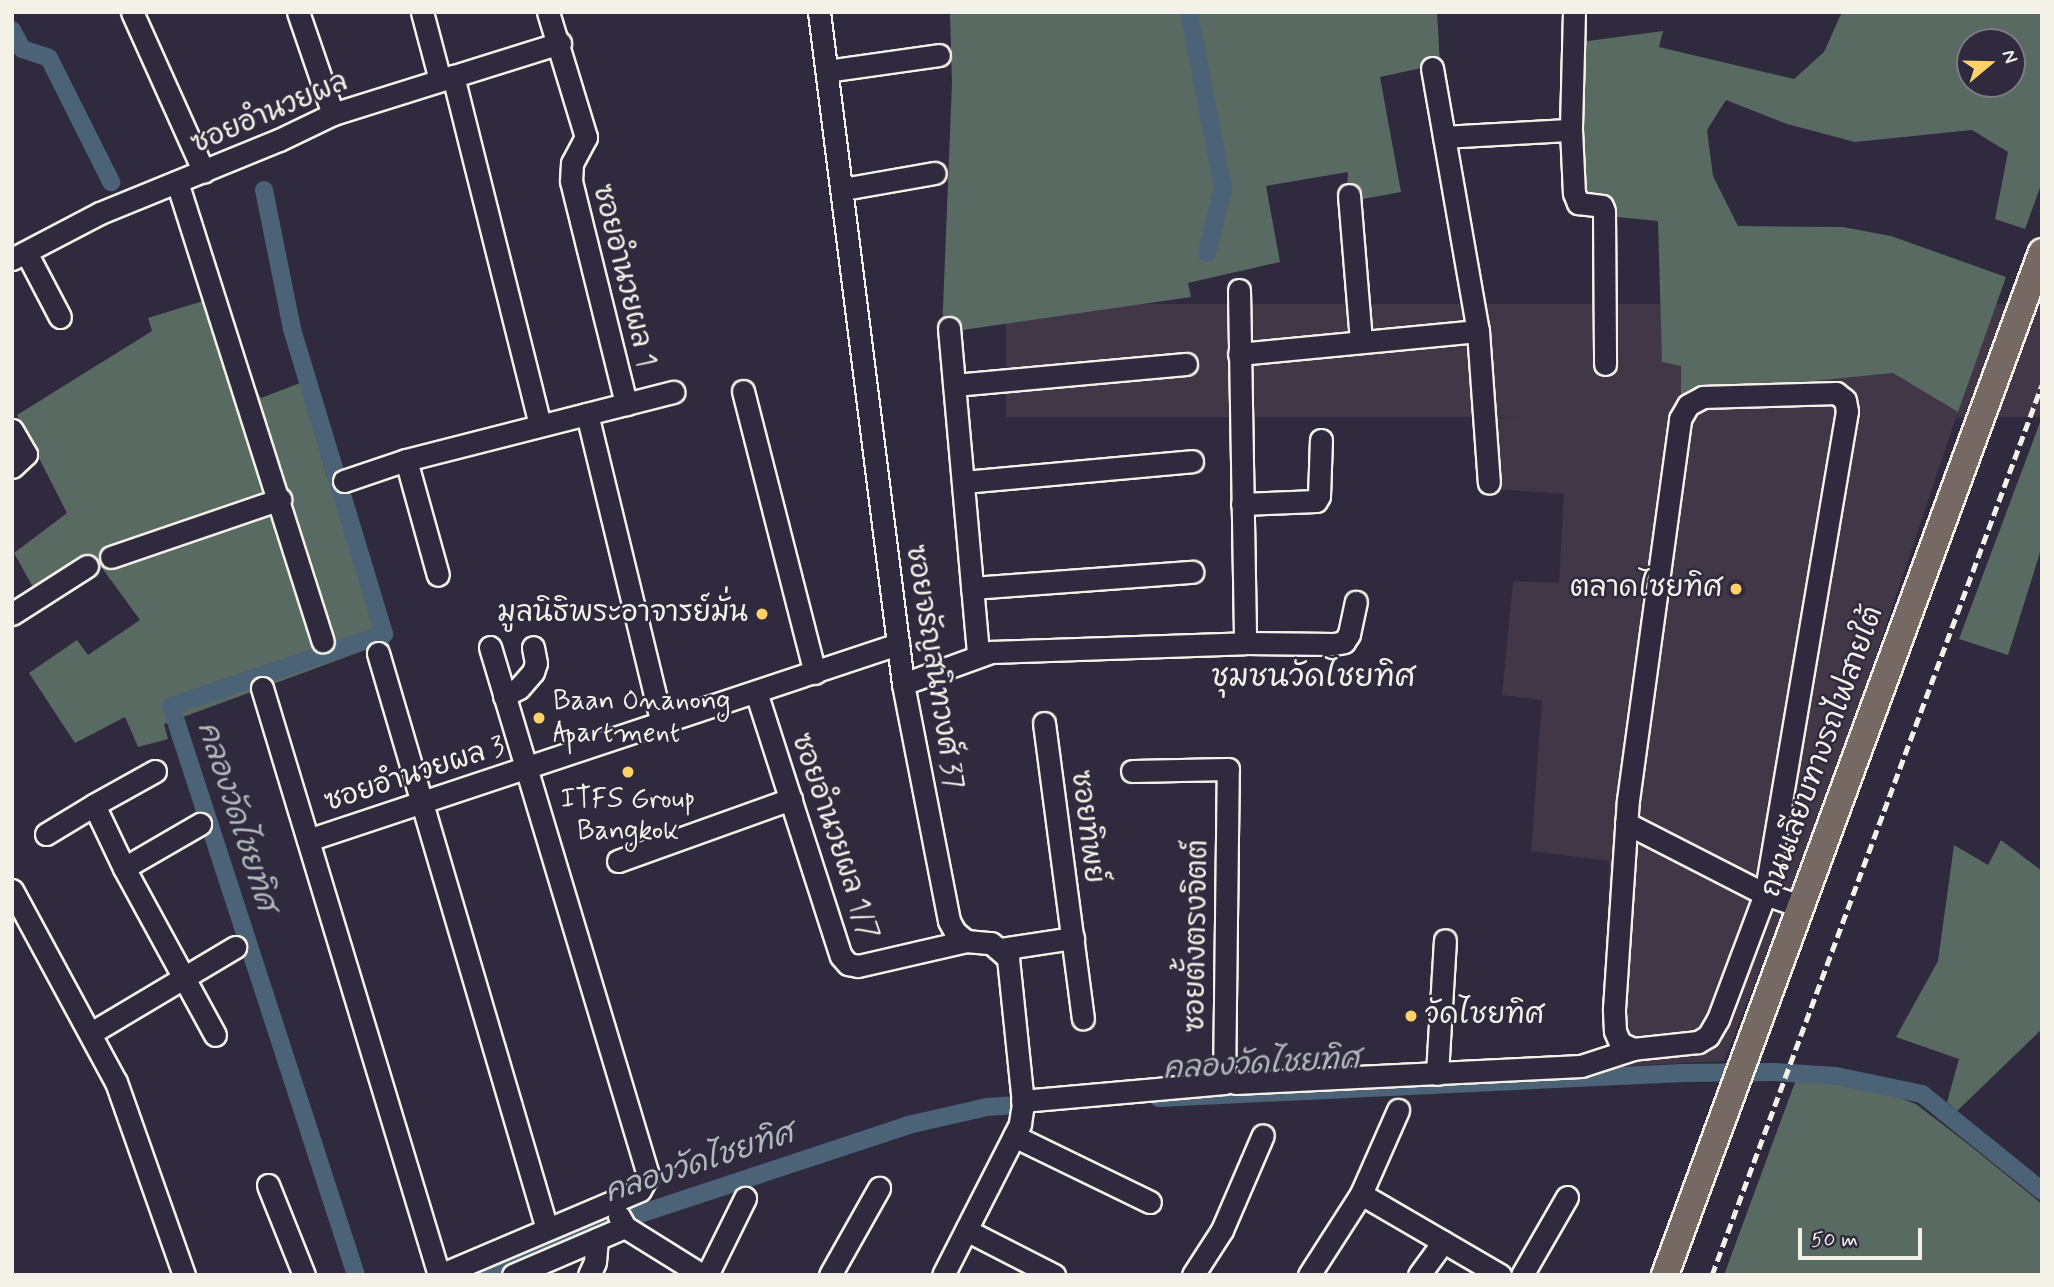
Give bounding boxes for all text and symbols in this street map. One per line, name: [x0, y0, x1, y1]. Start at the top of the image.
north arrow: [1956, 28, 2026, 98]
text: N: [1996, 47, 2023, 67]
street label: ซอยอำนวยผล: [187, 66, 353, 162]
street label: ซอยอำนวยผล 1: [584, 181, 662, 371]
street label: ซอยจรัญสนิทวงศ์ 37: [897, 543, 969, 791]
place label: ตลาดไชยทิศ: [1570, 572, 1722, 606]
marker: ตลาดไชยทิศ: [1728, 581, 1744, 597]
place label: มูลนิธิพระอาจารย์มั่น: [497, 597, 748, 631]
street label: ถนนเลียบทางรถไฟสายใต้: [1755, 602, 1891, 902]
marker: มูลนิธิพระอาจารย์มั่น: [754, 606, 770, 622]
district label: ชุมชนวัดไชยทิศ: [1211, 660, 1415, 696]
place label: Baan Onanong Apartment: [553, 685, 728, 751]
marker: Baan Onanong Apartment: [531, 710, 547, 726]
water label: คลองวัดไชยทิศ: [189, 717, 283, 915]
street label: ซอยอำนวยผล 1/7: [783, 729, 885, 945]
street label: ซอยอำนวยผล 3: [321, 730, 509, 820]
marker: ITFS Group Bangkok: [620, 764, 636, 780]
street label: ซอยทิพย์: [1062, 768, 1110, 886]
place label: ITFS Group Bangkok: [561, 783, 695, 849]
street label: ซอยตั้งตรงจิตต์: [1180, 839, 1216, 1033]
place label: วัดไชยทิศ: [1425, 999, 1544, 1033]
marker: วัดไชยทิศ: [1403, 1008, 1419, 1024]
water label: คลองวัดไชยทิศ: [1162, 1042, 1360, 1088]
water label: คลองวัดไชยทิศ: [600, 1117, 798, 1211]
scale bar: [1802, 1214, 1926, 1258]
text: 50 m: [1811, 1226, 1858, 1254]

